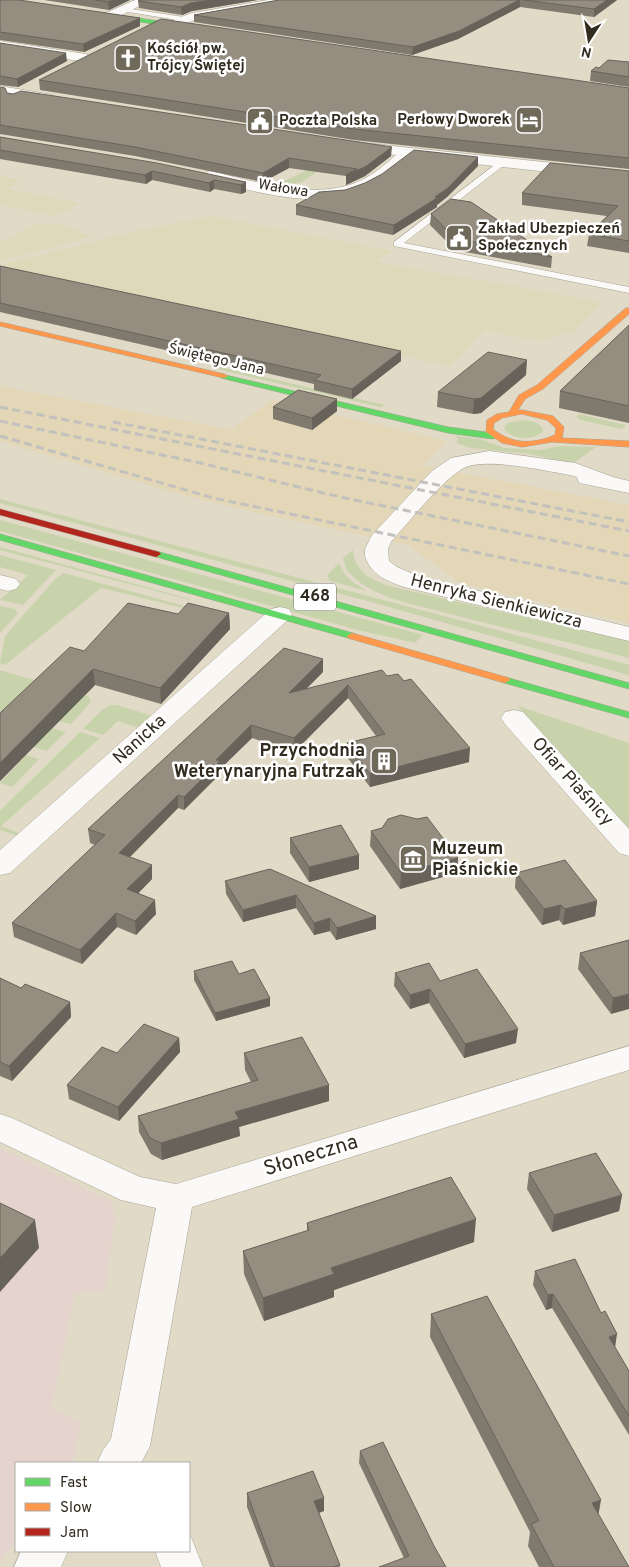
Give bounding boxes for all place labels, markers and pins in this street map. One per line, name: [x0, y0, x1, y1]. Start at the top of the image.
place label: Kościół pw. Trójcy Świętej: [147, 40, 245, 76]
church icon: Kościół pw. Trójcy Świętej: [113, 43, 143, 73]
hotel icon: Perłowy Dworek: [514, 105, 544, 135]
public building icon: Poczta Polska: [245, 106, 275, 136]
place label: Perłowy Dworek: [397, 111, 510, 130]
place label: Poczta Polska: [279, 112, 377, 131]
place label: Zakład Ubezpieczeń Społecznych: [478, 220, 620, 256]
public building icon: Zakład Ubezpieczeń Społecznych: [444, 223, 474, 253]
place label: Przychodnia Weterynaryjna Futrzak: [174, 740, 365, 784]
building icon: Przychodnia Weterynaryjna Futrzak: [369, 746, 399, 776]
place label: Muzeum Piaśnickie: [432, 838, 518, 882]
museum icon: Muzeum Piaśnickie: [398, 844, 428, 874]

